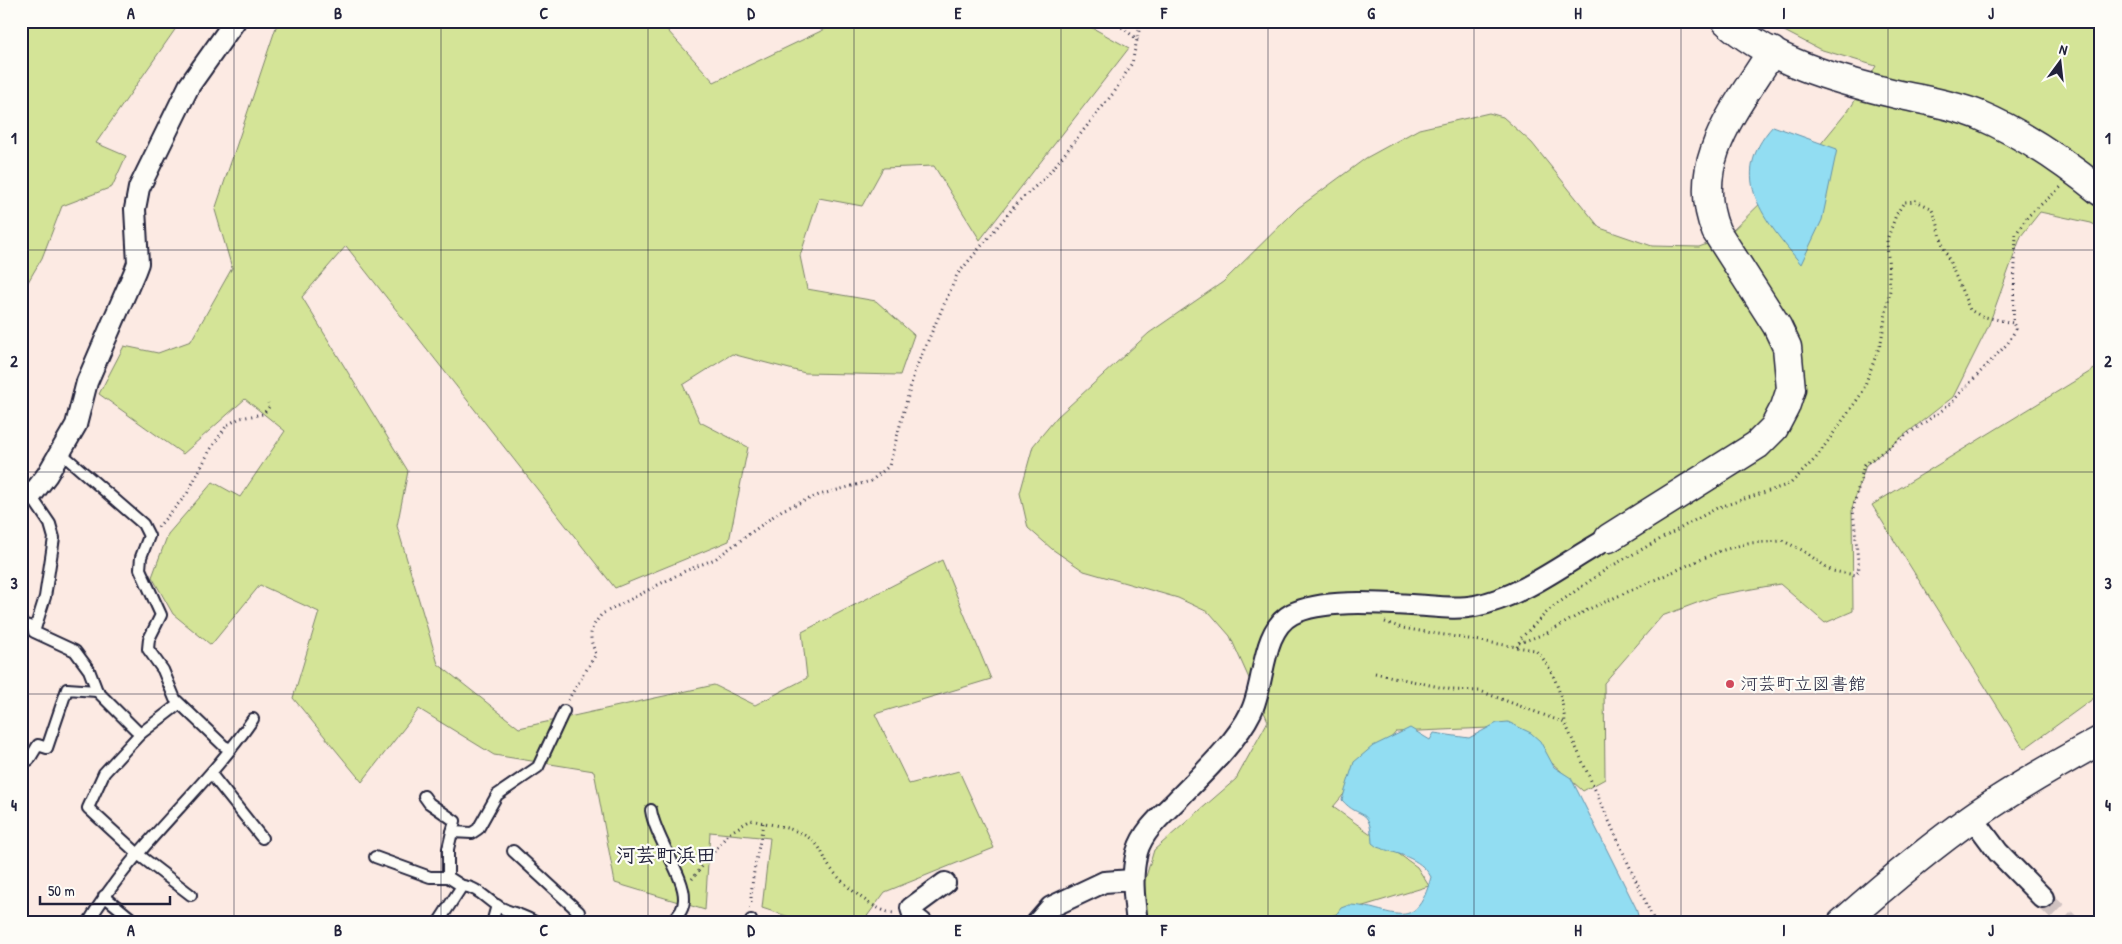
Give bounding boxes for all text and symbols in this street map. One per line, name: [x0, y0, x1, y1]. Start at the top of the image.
text: A: [127, 2, 135, 24]
text: B: [334, 2, 342, 24]
text: C: [540, 2, 549, 24]
text: D: [747, 2, 755, 24]
text: E: [954, 2, 962, 24]
text: F: [1160, 2, 1168, 24]
text: G: [1367, 2, 1375, 24]
text: H: [1574, 2, 1582, 24]
text: I: [1782, 2, 1786, 24]
text: J: [1988, 2, 1994, 24]
north arrow: [2034, 38, 2084, 88]
text: N: [2057, 39, 2070, 59]
text: 1: [11, 127, 17, 149]
text: 1: [2105, 127, 2111, 149]
text: 2: [10, 350, 18, 372]
text: 2: [2104, 350, 2112, 372]
text: 3: [10, 572, 18, 594]
text: 3: [2104, 572, 2112, 594]
place label: 河芸町立図書館: [1740, 671, 1866, 696]
marker: 河芸町立図書館: [1724, 678, 1736, 690]
text: 4: [11, 794, 17, 816]
text: 4: [2105, 794, 2111, 816]
district label: 河芸町浜田: [616, 841, 716, 868]
scale bar: [40, 874, 170, 906]
text: 50 m: [48, 880, 75, 901]
text: A: [127, 919, 135, 941]
text: B: [334, 919, 342, 941]
text: C: [540, 919, 549, 941]
text: D: [747, 919, 755, 941]
text: E: [954, 919, 962, 941]
text: F: [1160, 919, 1168, 941]
text: G: [1367, 919, 1375, 941]
text: H: [1574, 919, 1582, 941]
text: I: [1782, 919, 1786, 941]
text: J: [1988, 919, 1994, 941]

